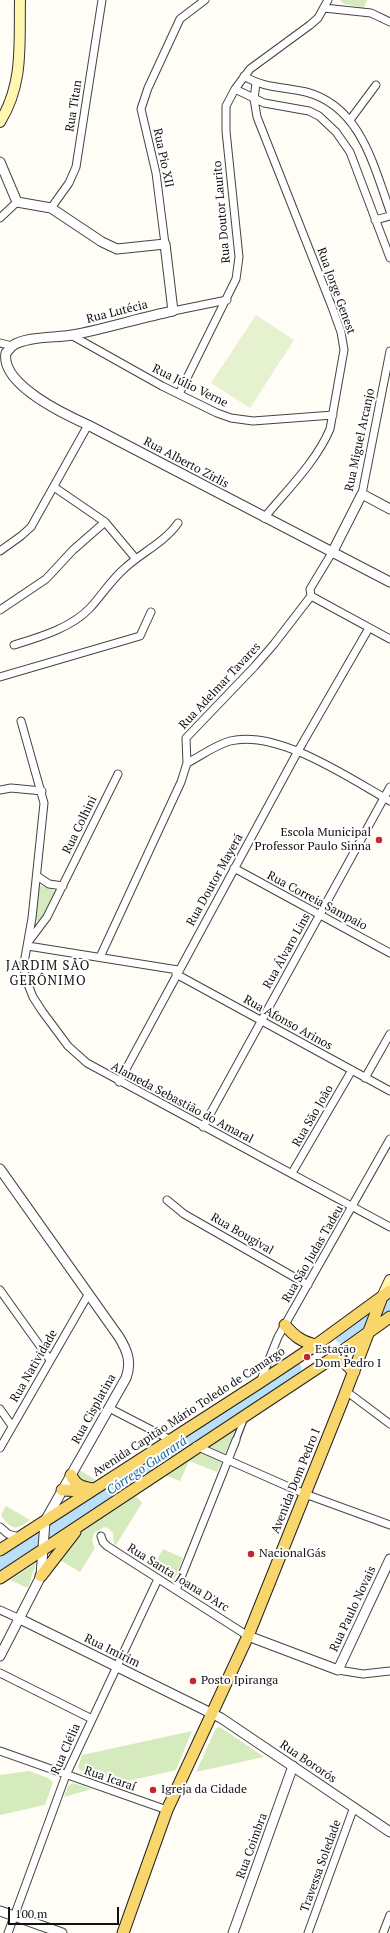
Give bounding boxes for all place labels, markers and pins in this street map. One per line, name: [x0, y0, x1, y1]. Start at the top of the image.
place label: Escola Municipal Professor Paulo Sinna: [255, 826, 371, 854]
marker: Escola Municipal Professor Paulo Sinna: [374, 835, 384, 845]
place label: Estação Dom Pedro I: [315, 1343, 381, 1371]
marker: Estação Dom Pedro I: [302, 1352, 312, 1362]
place label: NacionalGás: [259, 1547, 326, 1561]
marker: NacionalGás: [246, 1549, 256, 1559]
place label: Posto Ipiranga: [201, 1674, 278, 1688]
marker: Posto Ipiranga: [188, 1676, 198, 1686]
place label: Igreja da Cidade: [161, 1783, 247, 1797]
marker: Igreja da Cidade: [148, 1785, 158, 1795]

